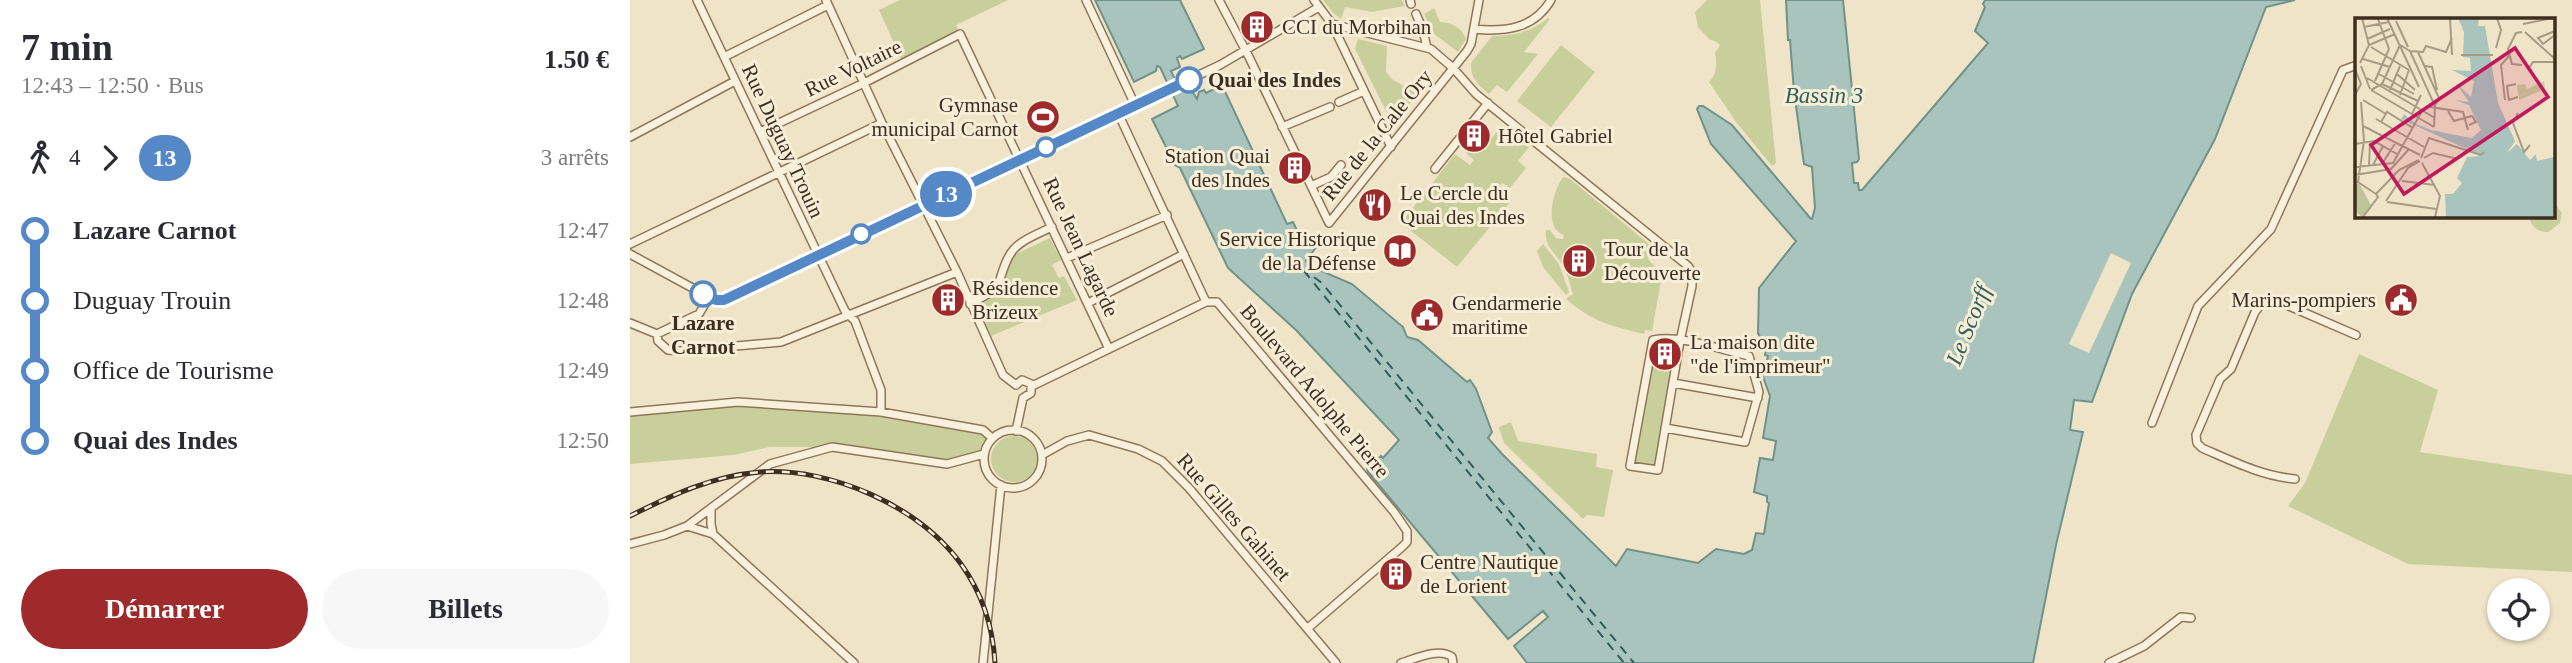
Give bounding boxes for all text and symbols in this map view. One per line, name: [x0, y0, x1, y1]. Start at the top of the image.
building icon: CCI du Morbihan: [1238, 8, 1276, 46]
place label: CCI du Morbihan: [1282, 15, 1432, 39]
inset map: [2355, 18, 2554, 217]
text: 7 min: [21, 26, 113, 68]
street label: Rue Voltaire: [801, 34, 905, 102]
text: 1.50 €: [544, 45, 609, 74]
street label: Rue Duguay Trouin: [737, 60, 829, 222]
street label: Rue de la Cale Ory: [1317, 65, 1437, 205]
marker: Quai des Indes: [1176, 67, 1202, 93]
place label: Quai des Indes: [1208, 68, 1341, 92]
text: 12:43 – 12:50 · Bus: [21, 73, 204, 98]
water label: Bassin 3: [1785, 83, 1863, 108]
place label: Gymnase municipal Carnot: [872, 93, 1018, 141]
sports icon: Gymnase municipal Carnot: [1024, 98, 1062, 136]
building icon: Hôtel Gabriel: [1455, 117, 1493, 155]
place label: Hôtel Gabriel: [1498, 124, 1613, 148]
unlabelled marker: [1036, 137, 1056, 157]
icon: walk: [21, 139, 59, 177]
icon: forward: [91, 139, 129, 177]
place label: Station Quai des Indes: [1164, 144, 1270, 192]
text: 4: [69, 145, 81, 170]
text: 13: [153, 145, 177, 171]
text: 3 arrêts: [541, 145, 609, 170]
building icon: Station Quai des Indes: [1276, 149, 1314, 187]
line badge: 13: [914, 171, 978, 217]
street label: Rue Jean Lagarde: [1038, 174, 1124, 320]
text: 13: [934, 181, 958, 207]
place label: Le Cercle du Quai des Indes: [1400, 181, 1525, 229]
restaurant icon: Le Cercle du Quai des Indes: [1356, 186, 1394, 224]
text: Lazare Carnot: [73, 216, 236, 245]
text: 12:47: [557, 218, 609, 243]
unlabelled marker: [851, 224, 871, 244]
place label: Service Historique de la Défense: [1219, 227, 1376, 275]
library icon: Service Historique de la Défense: [1381, 232, 1419, 270]
place label: Tour de la Découverte: [1604, 237, 1701, 285]
building icon: Tour de la Découverte: [1560, 242, 1598, 280]
place label: Résidence Brizeux: [972, 276, 1058, 324]
water label: Le Scorff: [1941, 278, 1997, 370]
marker: Lazare Carnot: [690, 281, 716, 307]
building icon: Résidence Brizeux: [929, 281, 967, 319]
public building icon: Marins-pompiers: [2382, 281, 2420, 319]
text: Duguay Trouin: [73, 286, 231, 315]
text: 12:48: [557, 288, 609, 313]
place label: Marins-pompiers: [2231, 288, 2376, 312]
place label: Gendarmerie maritime: [1452, 291, 1562, 339]
public building icon: Gendarmerie maritime: [1408, 296, 1446, 334]
street label: Boulevard Adolphe Pierre: [1235, 299, 1395, 483]
place label: Lazare Carnot: [671, 311, 735, 359]
place label: La maison dite "de l'imprimeur": [1690, 330, 1830, 378]
building icon: La maison dite "de l'imprimeur": [1646, 335, 1684, 373]
text: Office de Tourisme: [73, 356, 274, 385]
text: 12:49: [557, 358, 609, 383]
text: Quai des Indes: [73, 426, 238, 455]
text: 12:50: [557, 428, 609, 453]
street label: Rue Gilles Gahinet: [1172, 448, 1296, 586]
place label: Centre Nautique de Lorient: [1420, 550, 1558, 598]
building icon: Centre Nautique de Lorient: [1377, 555, 1415, 593]
button: Démarrer: [21, 569, 308, 649]
button: Billets: [322, 569, 609, 649]
map controls: [2487, 578, 2550, 641]
button: locate: [2487, 578, 2550, 641]

